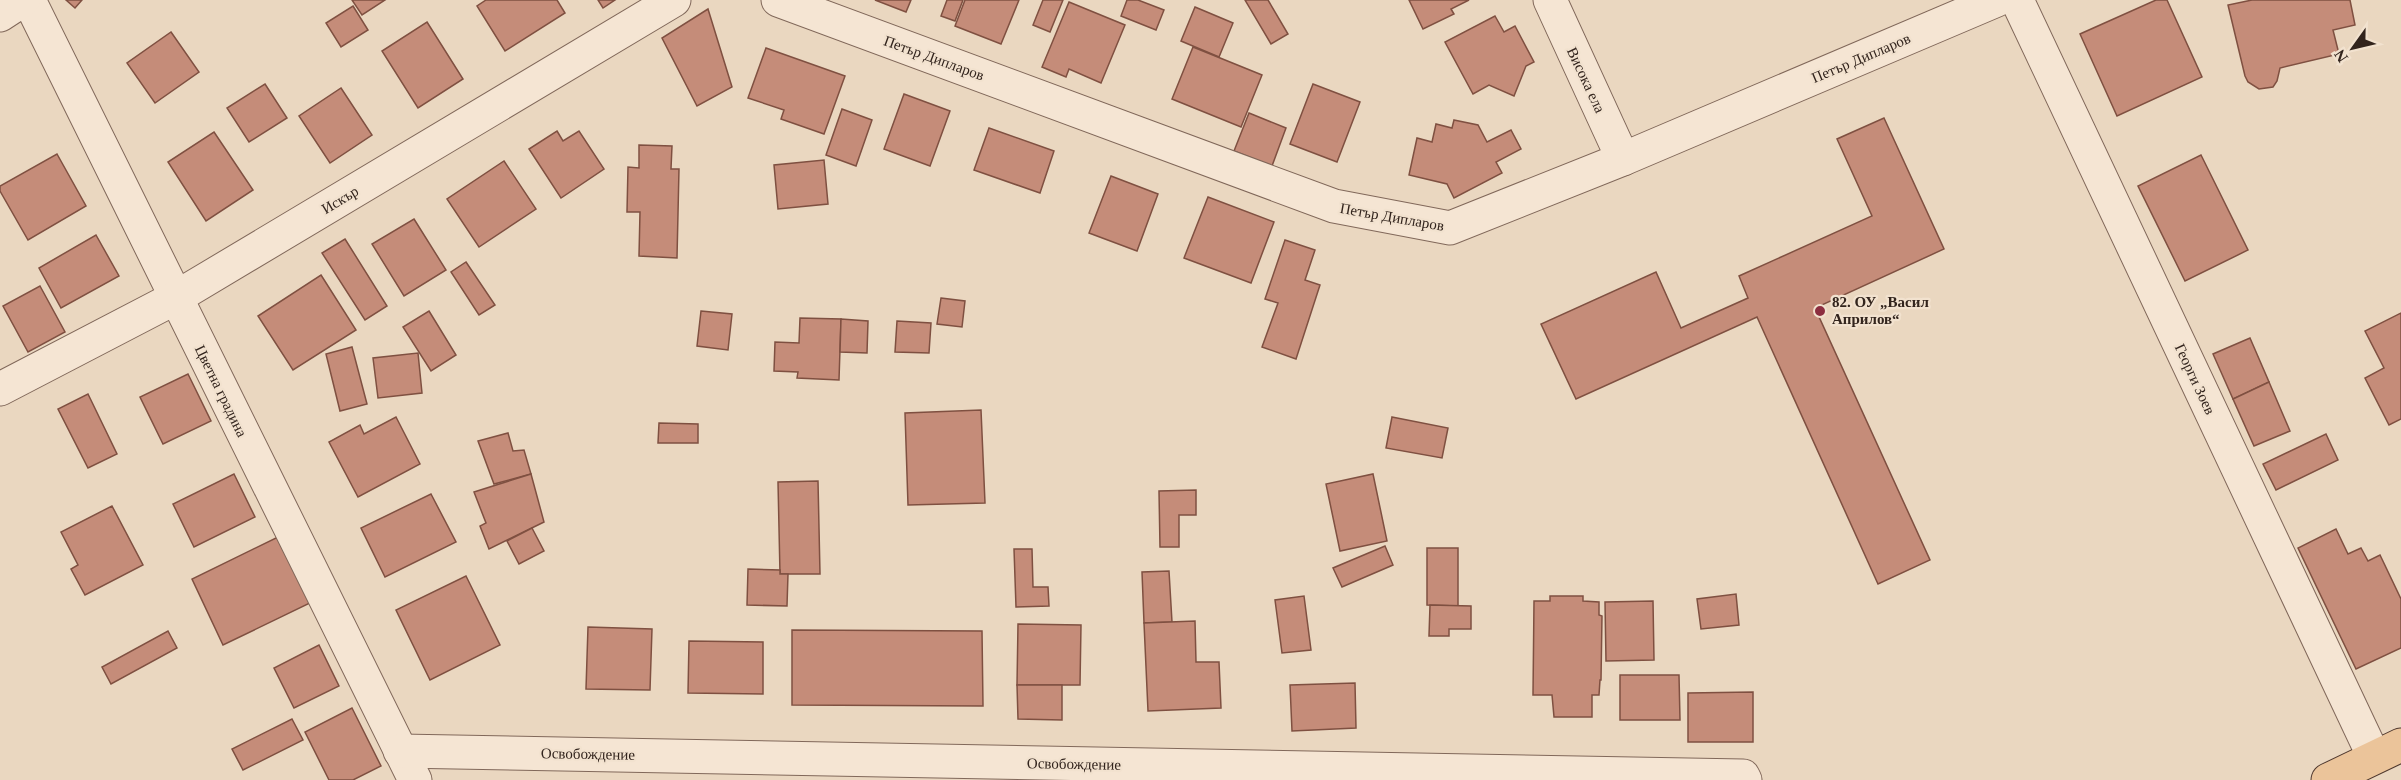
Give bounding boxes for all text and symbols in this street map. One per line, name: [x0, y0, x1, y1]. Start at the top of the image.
north arrow: [2323, 18, 2383, 78]
street label: Петър Дипларов: [1809, 30, 1913, 86]
street label: Петър Дипларов: [882, 32, 986, 84]
street label: Висока ела: [1564, 45, 1608, 116]
text: N: [2330, 46, 2351, 66]
street label: Искър: [319, 183, 361, 217]
street label: Петър Дипларов: [1339, 200, 1445, 234]
place label: 82. ОУ „Васил Априлов“: [1832, 294, 1929, 327]
marker: 82. ОУ „Васил Априлов“: [1813, 304, 1827, 318]
street label: Георги Зоев: [2172, 341, 2218, 417]
street label: Цветна градина: [192, 342, 250, 440]
street label: Освобождение: [541, 745, 636, 763]
street label: Освобождение: [1027, 755, 1122, 773]

